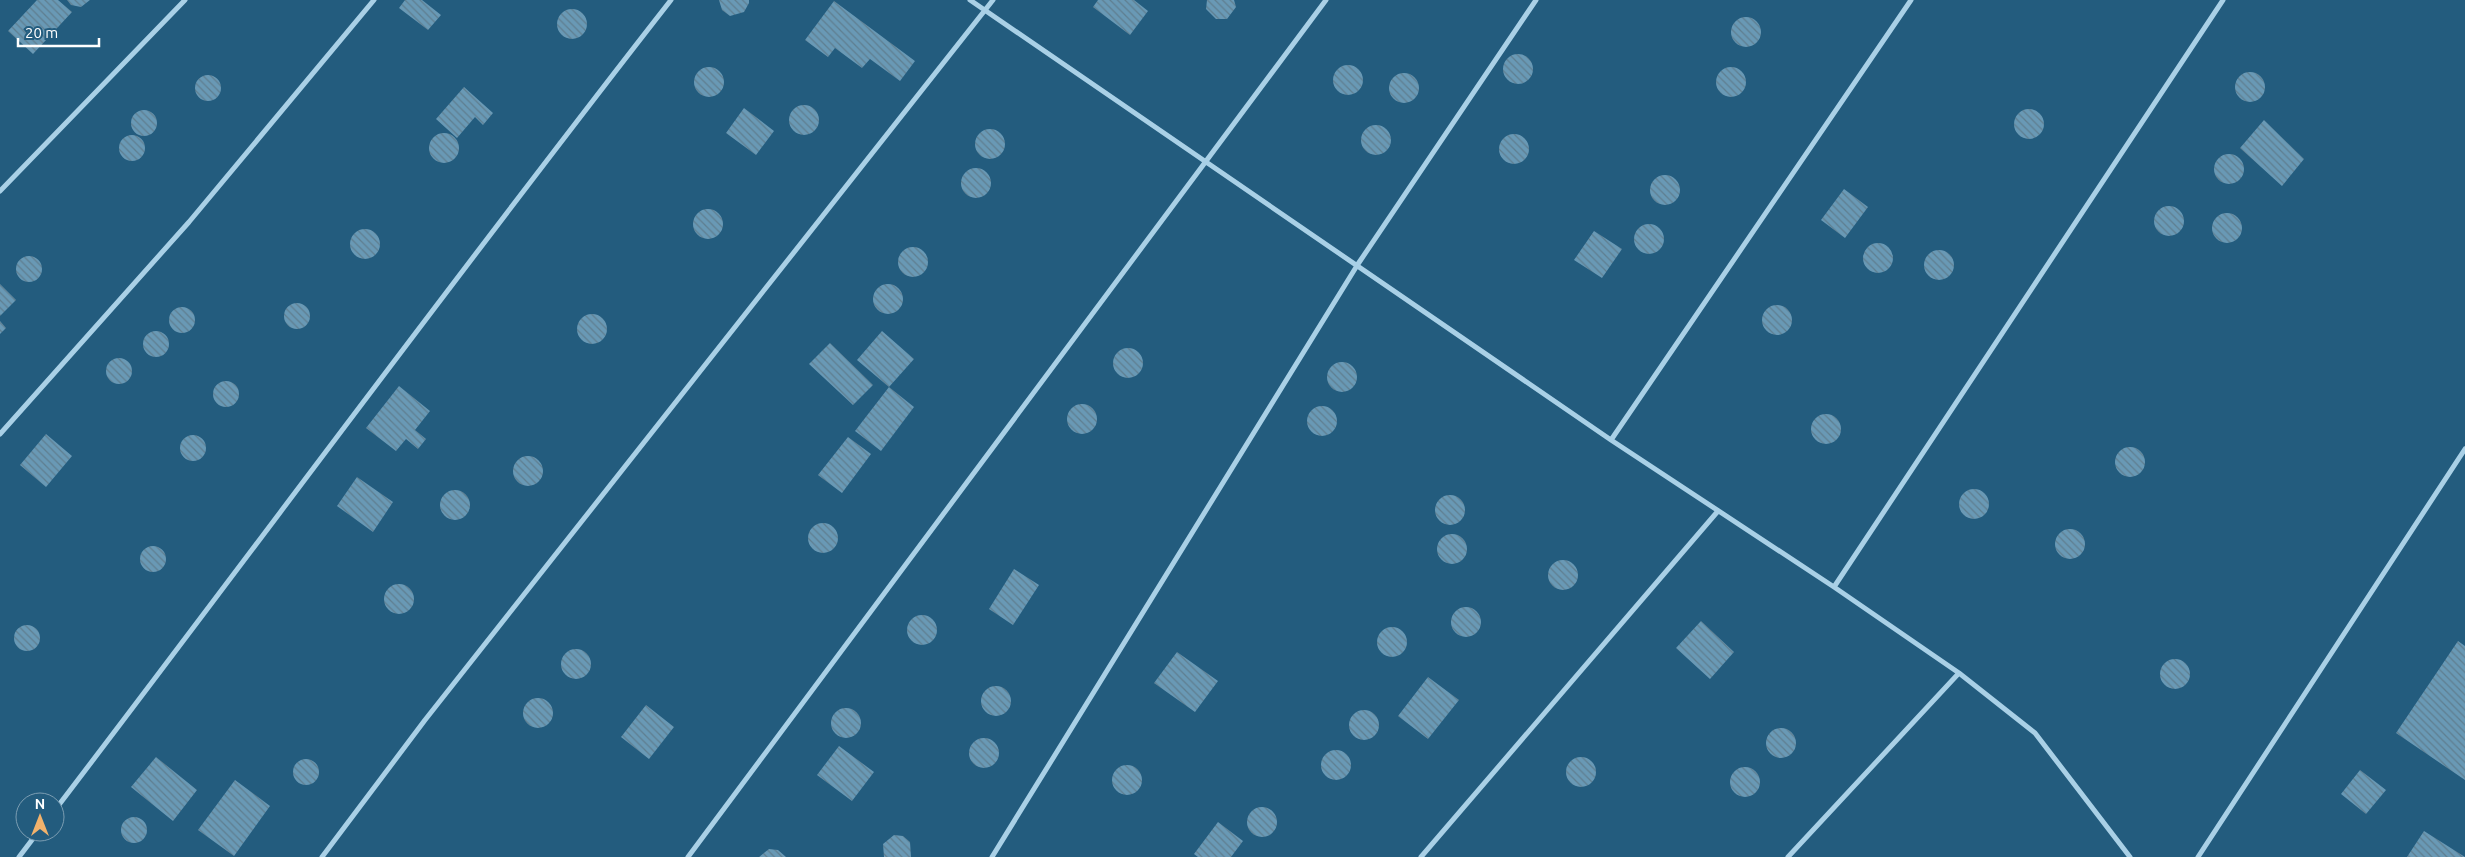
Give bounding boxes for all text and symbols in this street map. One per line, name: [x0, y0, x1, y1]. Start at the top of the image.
scale bar: [18, 15, 99, 47]
text: 20 m: [25, 24, 58, 41]
north arrow: [15, 792, 65, 842]
text: N: [35, 796, 45, 812]

